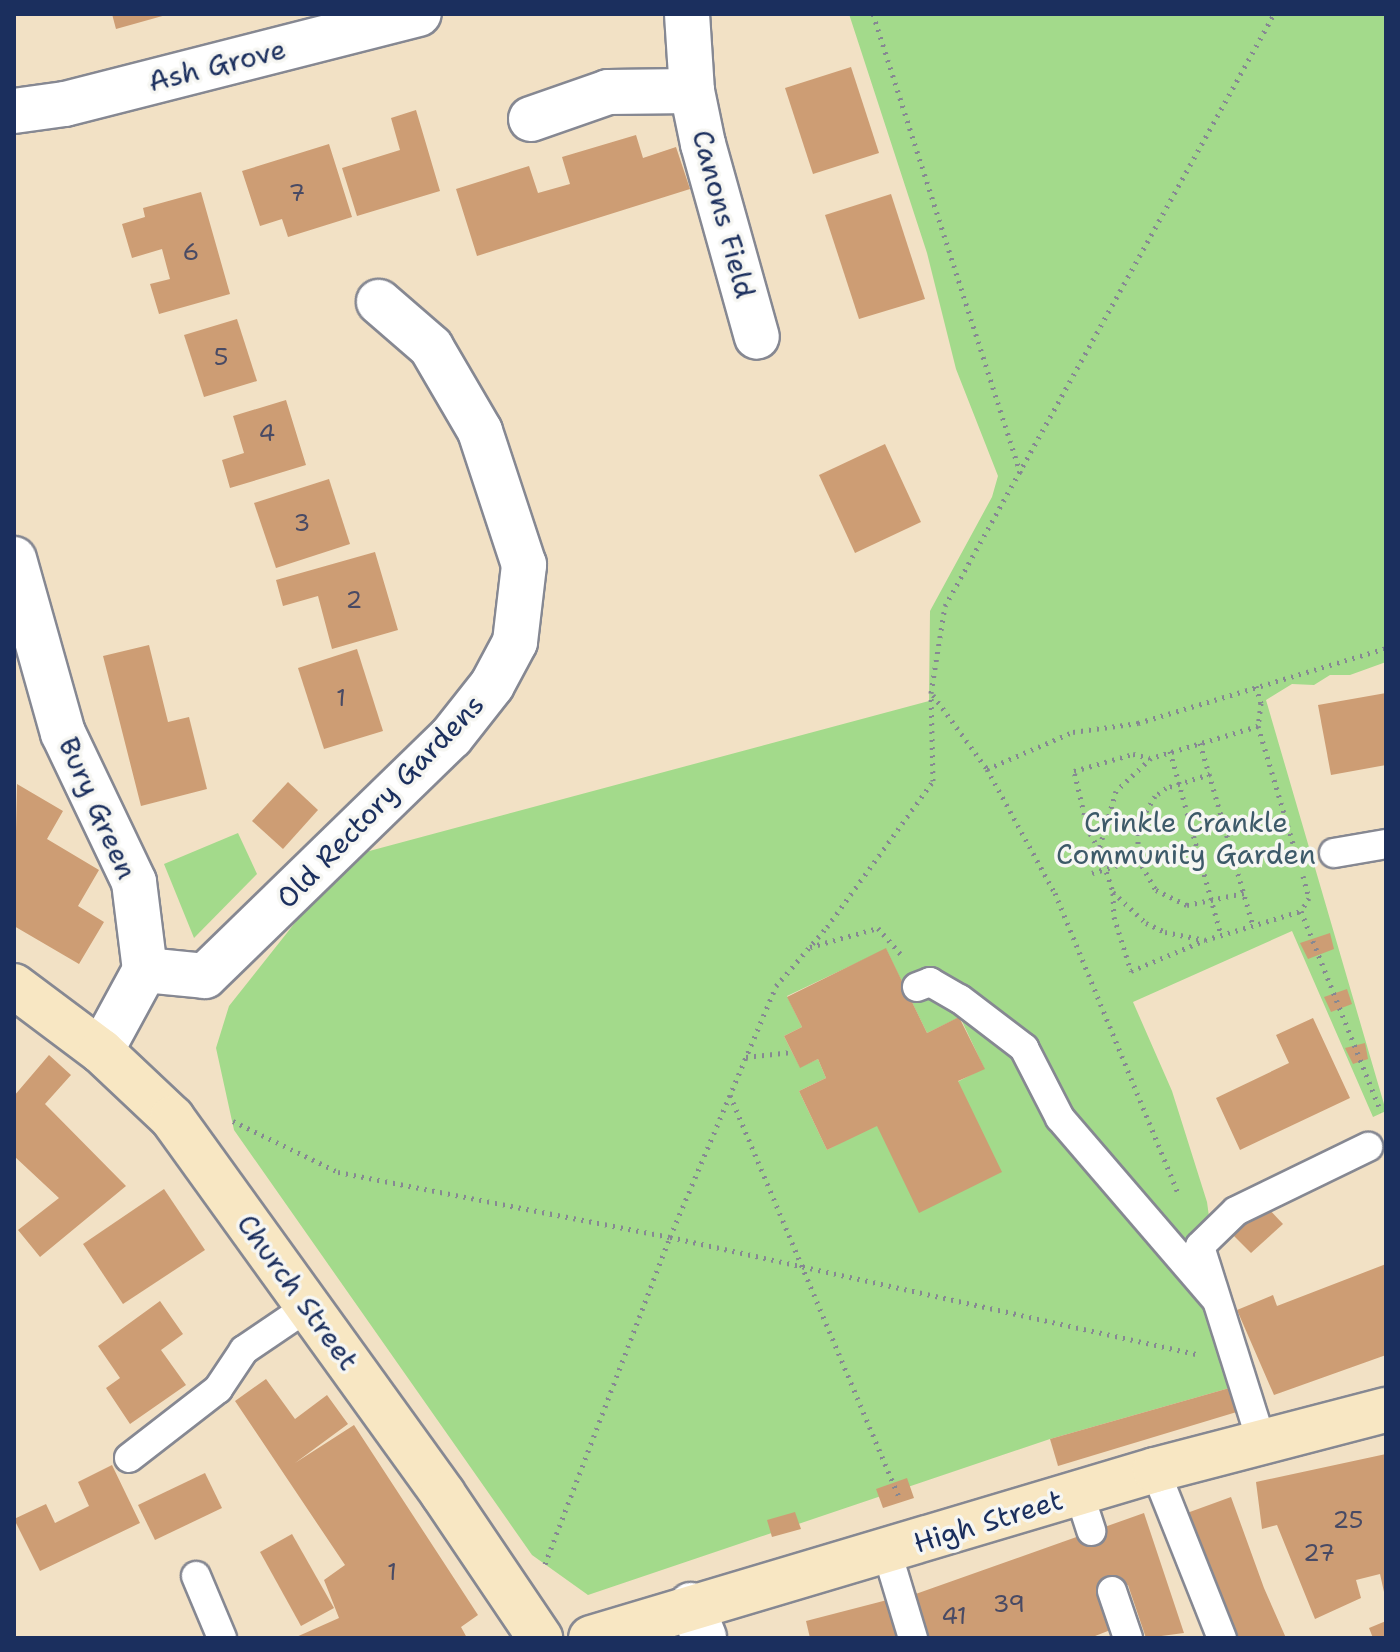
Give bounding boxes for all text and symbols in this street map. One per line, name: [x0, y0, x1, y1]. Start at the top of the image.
street label: Ash Grove: [145, 32, 289, 98]
street label: Canons Field: [685, 126, 763, 302]
house number: 7: [289, 180, 305, 208]
house number: 6: [183, 239, 199, 267]
house number: 5: [214, 344, 228, 372]
house number: 4: [259, 420, 275, 448]
house number: 3: [294, 510, 310, 538]
house number: 2: [346, 587, 362, 615]
house number: 1: [336, 685, 346, 713]
street label: Old Rectory Gardens: [269, 687, 491, 915]
street label: Bury Green: [52, 732, 144, 884]
park label: Crinkle Crankle Community Garden: [1056, 805, 1316, 871]
street label: Church Street: [230, 1208, 366, 1376]
street label: High Street: [909, 1482, 1067, 1560]
house number: 25: [1332, 1507, 1364, 1535]
house number: 27: [1303, 1540, 1335, 1568]
house number: 1: [387, 1559, 397, 1587]
house number: 39: [993, 1591, 1025, 1619]
house number: 41: [941, 1603, 967, 1631]

